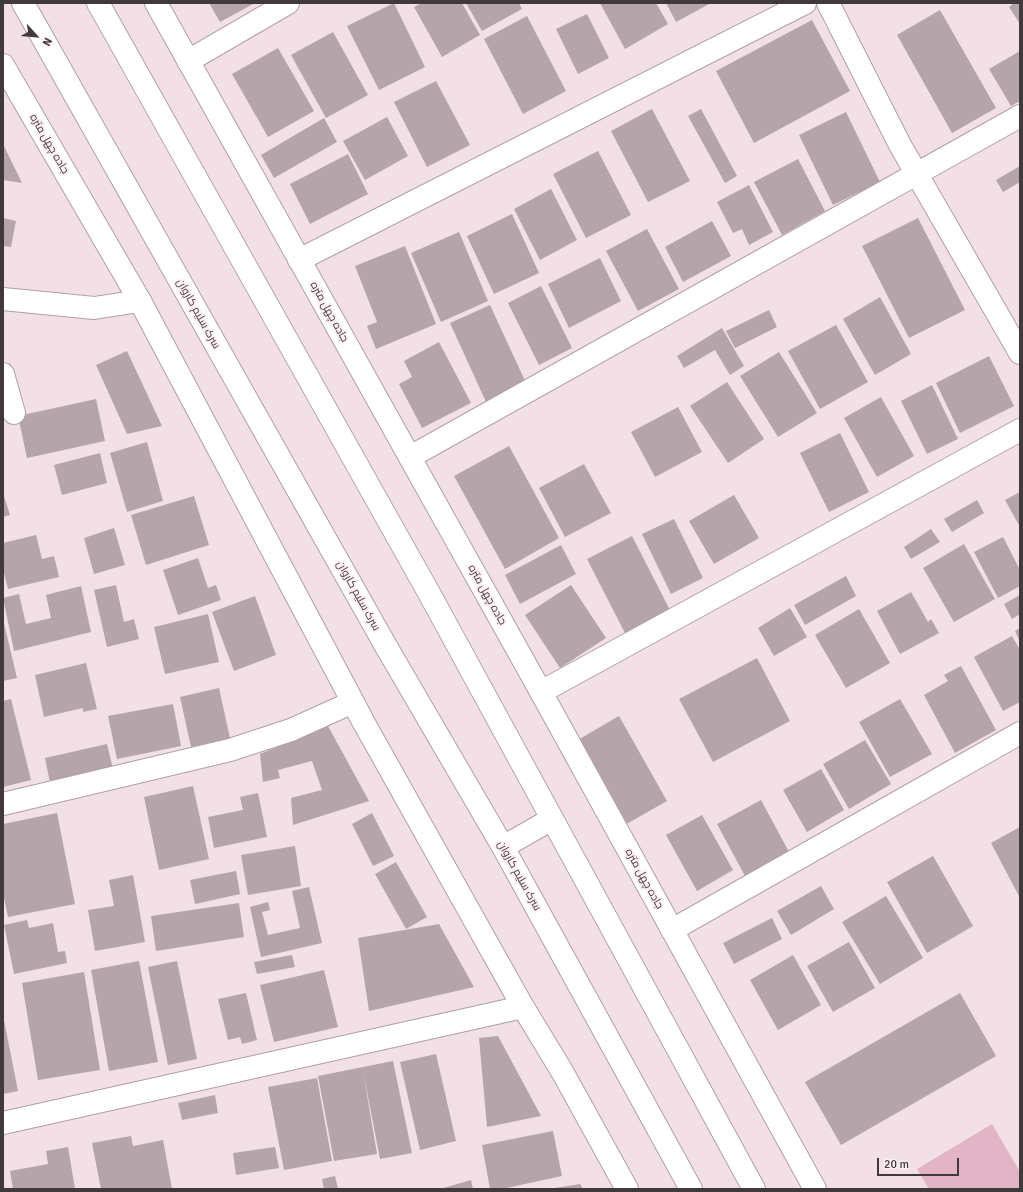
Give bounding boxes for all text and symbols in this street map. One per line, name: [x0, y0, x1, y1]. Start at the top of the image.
north arrow: [16, 16, 56, 56]
text: N: [40, 35, 55, 48]
street label: جاده چهل متره: [27, 112, 71, 176]
street label: سرک سلیم کاروان: [173, 277, 223, 351]
street label: جاده چهل متره: [307, 280, 351, 344]
street label: سرک سلیم کاروان: [333, 559, 383, 633]
street label: جاده چهل متره: [465, 563, 509, 627]
street label: سرک سلیم کاروان: [494, 839, 544, 913]
street label: جاده چهل متره: [622, 847, 666, 911]
scale bar: [879, 1150, 961, 1176]
text: 20 m: [884, 1157, 909, 1172]

